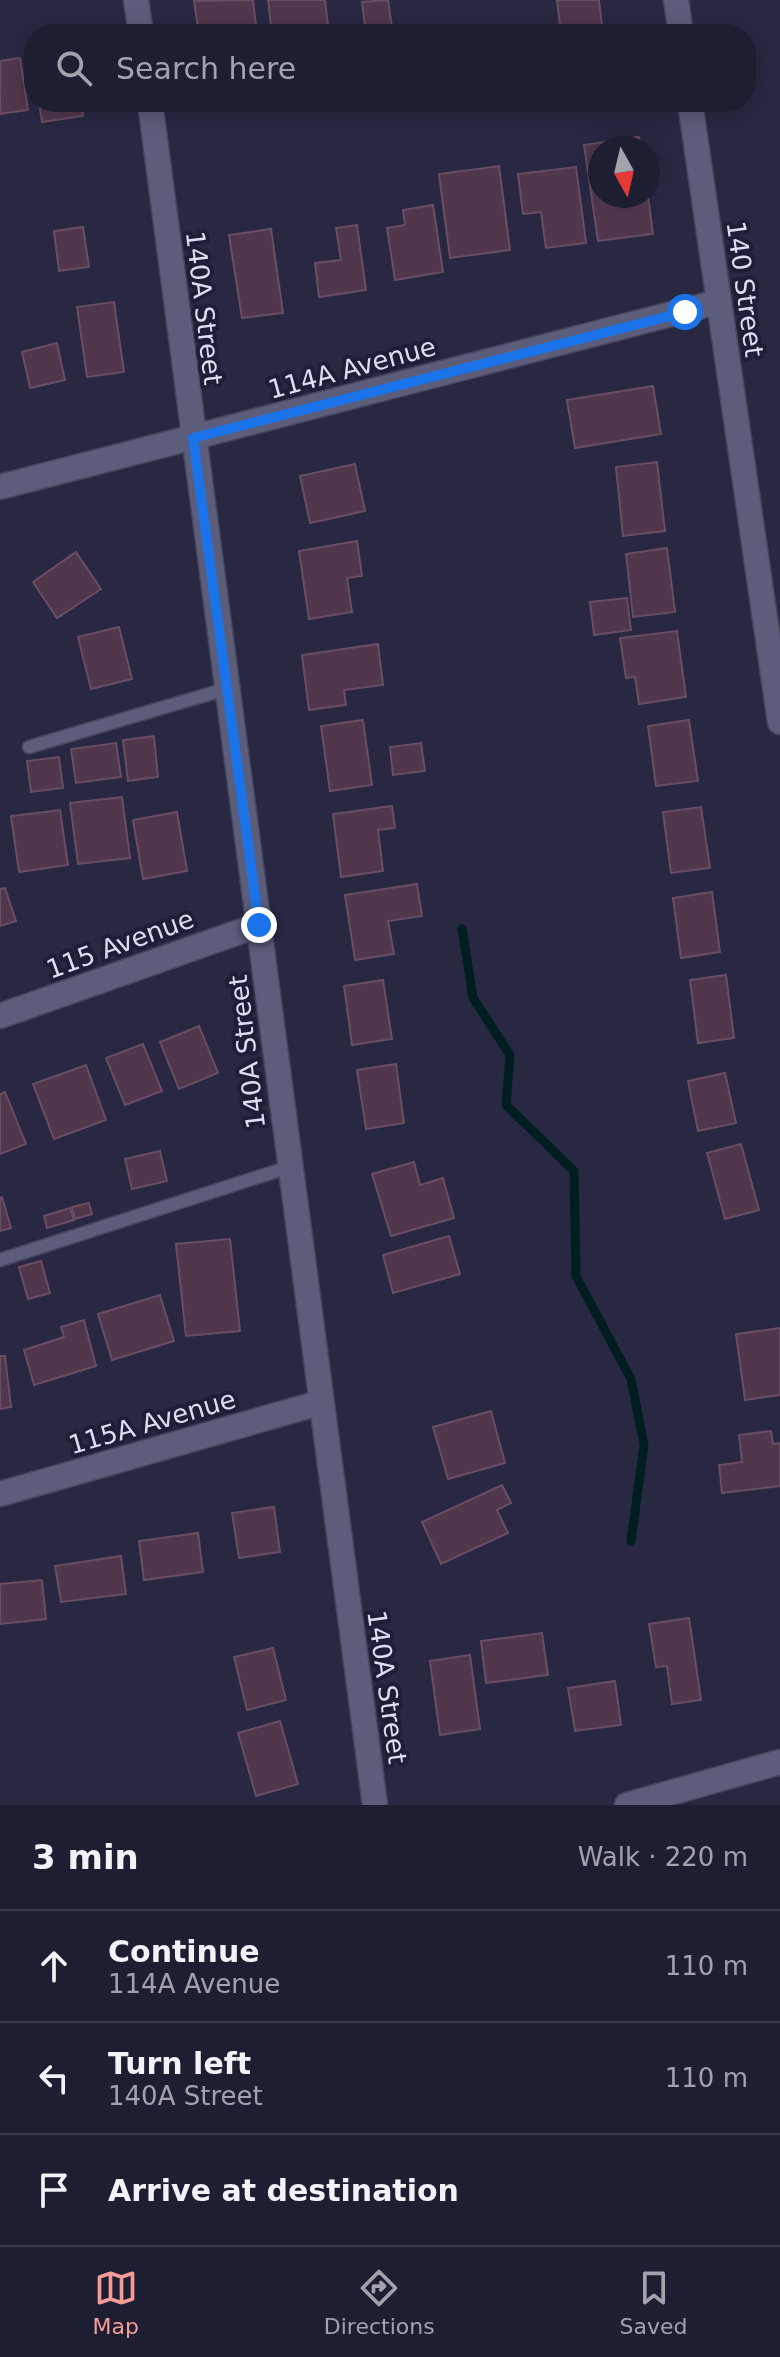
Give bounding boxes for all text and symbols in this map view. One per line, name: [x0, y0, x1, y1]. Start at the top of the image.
search box: [24, 24, 756, 112]
icon: search: [52, 46, 96, 90]
text: Search here: [116, 51, 296, 86]
north arrow: [588, 136, 660, 208]
street label: 140 Street: [721, 219, 769, 359]
street label: 140A Street: [180, 229, 228, 387]
route start: [667, 294, 703, 330]
street label: 114A Avenue: [265, 331, 439, 405]
street label: 115 Avenue: [42, 903, 198, 985]
route end: [241, 907, 277, 943]
street label: 140A Street: [223, 973, 271, 1131]
street label: 115A Avenue: [65, 1384, 239, 1460]
street label: 140A Street: [361, 1608, 413, 1766]
text: 3 min: [32, 1837, 139, 1877]
text: Walk · 220 m: [578, 1842, 748, 1872]
text: Continue: [108, 1934, 260, 1969]
icon: ahead: [32, 1944, 76, 1988]
text: 110 m: [665, 1951, 748, 1981]
text: 114A Avenue: [108, 1969, 280, 1999]
text: Turn left: [108, 2046, 251, 2081]
icon: left: [32, 2056, 76, 2100]
text: 110 m: [665, 2063, 748, 2093]
text: 140A Street: [108, 2081, 263, 2111]
icon: arrive: [32, 2168, 76, 2212]
text: Arrive at destination: [108, 2173, 459, 2208]
tab: Map: [92, 2266, 139, 2339]
tab: Directions: [324, 2266, 435, 2339]
tab: Saved: [620, 2266, 688, 2339]

